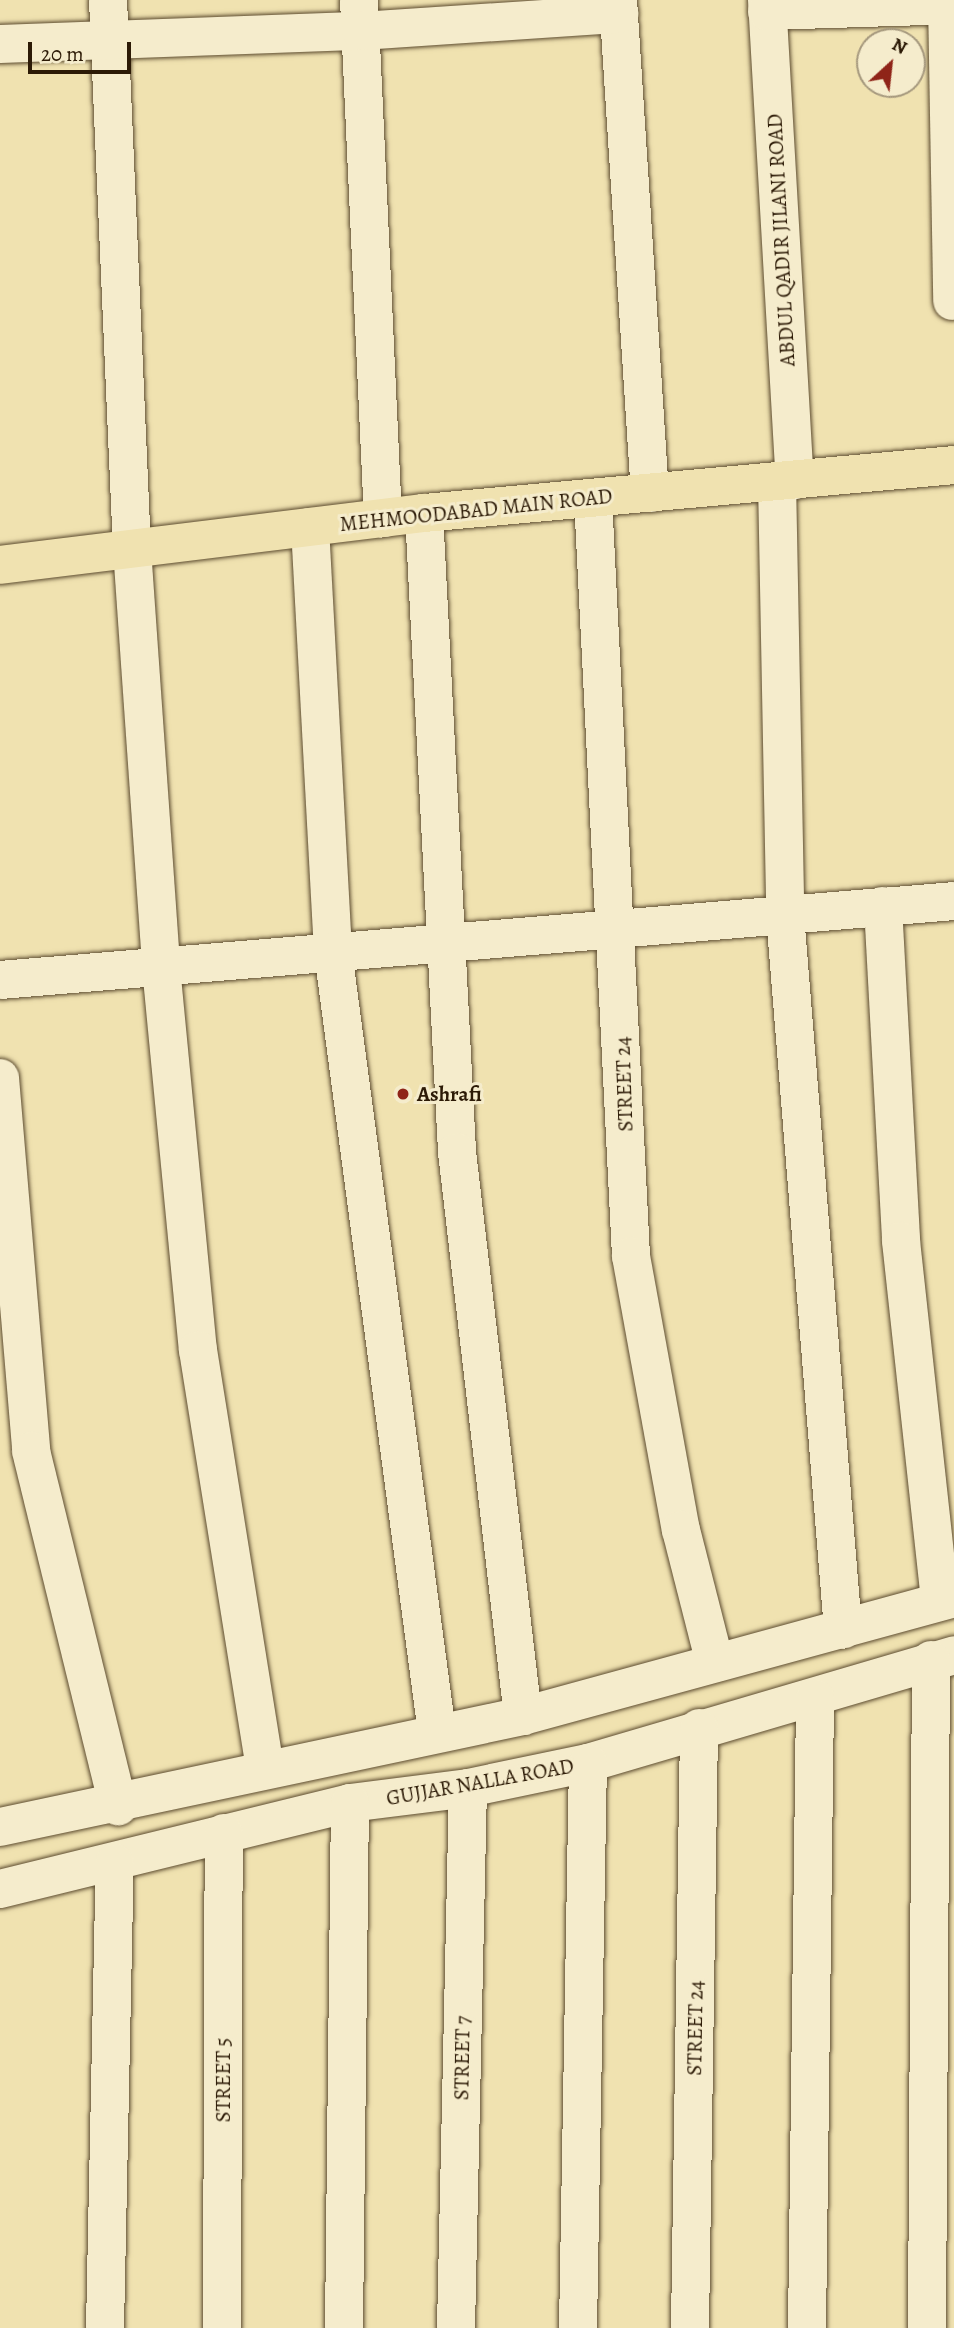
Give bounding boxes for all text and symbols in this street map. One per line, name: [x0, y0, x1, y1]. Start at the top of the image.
scale bar: [32, 28, 135, 72]
north arrow: [856, 28, 926, 98]
text: N: [888, 31, 912, 61]
text: 20 m: [41, 40, 84, 68]
street label: ABDUL QADIR JILANI ROAD: [762, 113, 800, 367]
street label: MEHMOODABAD MAIN ROAD: [338, 483, 614, 537]
street label: STREET 24: [610, 1036, 638, 1132]
place label: Ashrafi: [417, 1081, 482, 1107]
marker: Ashrafi: [395, 1086, 411, 1102]
street label: GUJJAR NALLA ROAD: [384, 1753, 576, 1811]
street label: STREET 24: [682, 1980, 708, 2076]
street label: STREET 7: [449, 2015, 475, 2101]
street label: STREET 5: [210, 2038, 236, 2122]

